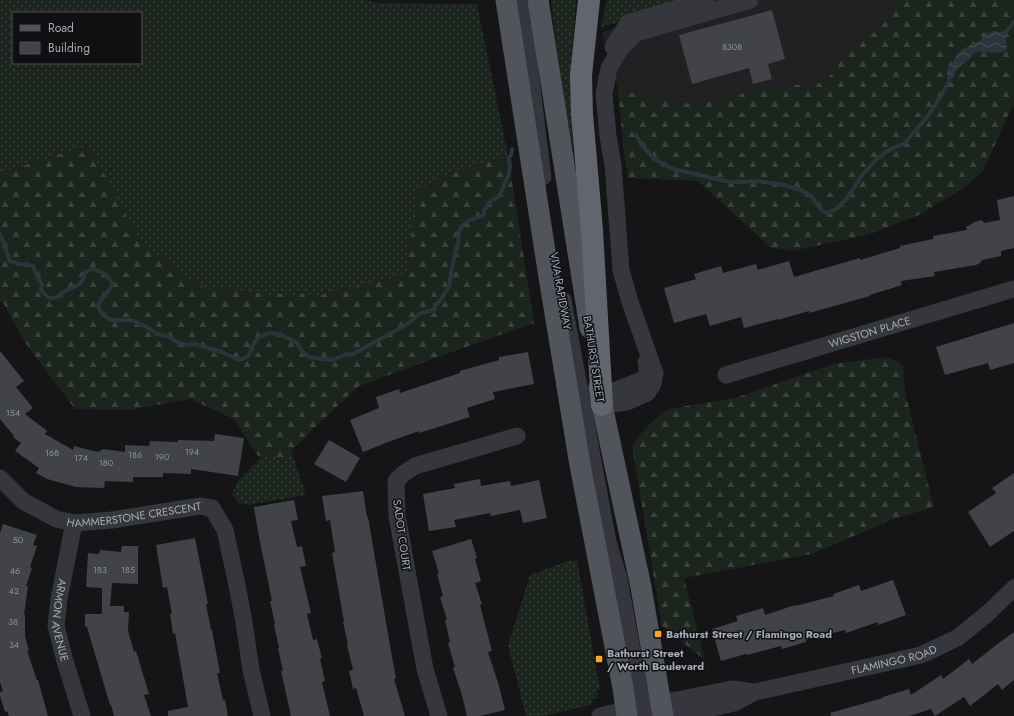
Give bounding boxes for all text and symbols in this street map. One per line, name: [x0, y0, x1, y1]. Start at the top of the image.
legend: [12, 12, 142, 64]
text: Road: [48, 19, 74, 37]
text: Building: [48, 39, 90, 57]
house number: 8308: [722, 40, 742, 53]
street label: VIVA RAPIDWAY: [546, 251, 576, 332]
street label: WIGSTON PLACE: [827, 312, 913, 352]
street label: BATHURST STREET: [579, 315, 609, 403]
house number: 154: [6, 406, 20, 419]
house number: 194: [185, 445, 199, 458]
house number: 168: [45, 446, 59, 459]
house number: 186: [128, 448, 142, 461]
house number: 190: [155, 450, 170, 463]
house number: 174: [74, 451, 88, 464]
house number: 180: [99, 456, 114, 469]
street label: HAMMERSTONE CRESCENT: [65, 498, 202, 531]
street label: SADOT COURT: [389, 498, 415, 572]
house number: 50: [13, 533, 24, 546]
house number: 183: [93, 563, 107, 576]
house number: 185: [121, 563, 135, 576]
house number: 46: [10, 564, 20, 577]
street label: ARMON AVENUE: [48, 577, 73, 663]
house number: 42: [9, 584, 19, 597]
house number: 38: [8, 615, 18, 628]
place label: Bathurst Street / Flamingo Road: [666, 626, 832, 642]
marker: Bathurst Street / Flamingo Road: [653, 629, 663, 639]
house number: 34: [9, 638, 19, 651]
street label: FLAMINGO ROAD: [850, 640, 940, 678]
place label: Bathurst Street / Worth Boulevard: [607, 645, 704, 674]
marker: Bathurst Street / Worth Boulevard: [594, 654, 604, 664]

